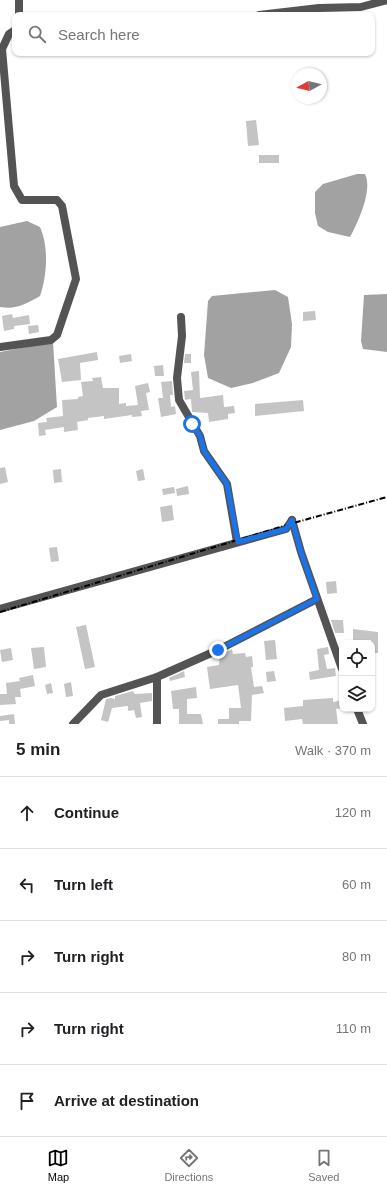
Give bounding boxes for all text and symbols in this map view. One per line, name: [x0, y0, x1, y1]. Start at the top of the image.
search box: [12, 12, 375, 56]
icon: search: [26, 23, 48, 45]
text: Search here: [58, 26, 140, 43]
north arrow: [291, 68, 327, 104]
route start: [183, 415, 201, 433]
map controls: [339, 640, 375, 712]
button: locate: [339, 640, 375, 676]
route end: [209, 641, 227, 659]
button: layers: [339, 676, 375, 712]
text: 5 min: [16, 740, 60, 759]
text: Walk · 370 m: [295, 743, 371, 758]
icon: ahead: [16, 802, 38, 824]
text: Continue: [54, 804, 119, 821]
text: 120 m: [335, 805, 371, 820]
icon: left: [16, 874, 38, 896]
text: Turn left: [54, 876, 113, 893]
text: 60 m: [342, 877, 371, 892]
icon: right: [16, 946, 38, 968]
text: Turn right: [54, 948, 124, 965]
text: 80 m: [342, 949, 371, 964]
icon: right: [16, 1018, 38, 1040]
text: Turn right: [54, 1020, 124, 1037]
text: 110 m: [336, 1021, 371, 1036]
icon: arrive: [16, 1090, 38, 1112]
text: Arrive at destination: [54, 1092, 199, 1109]
tab: Map: [47, 1147, 69, 1183]
tab: Directions: [164, 1147, 213, 1183]
tab: Saved: [308, 1147, 339, 1183]

